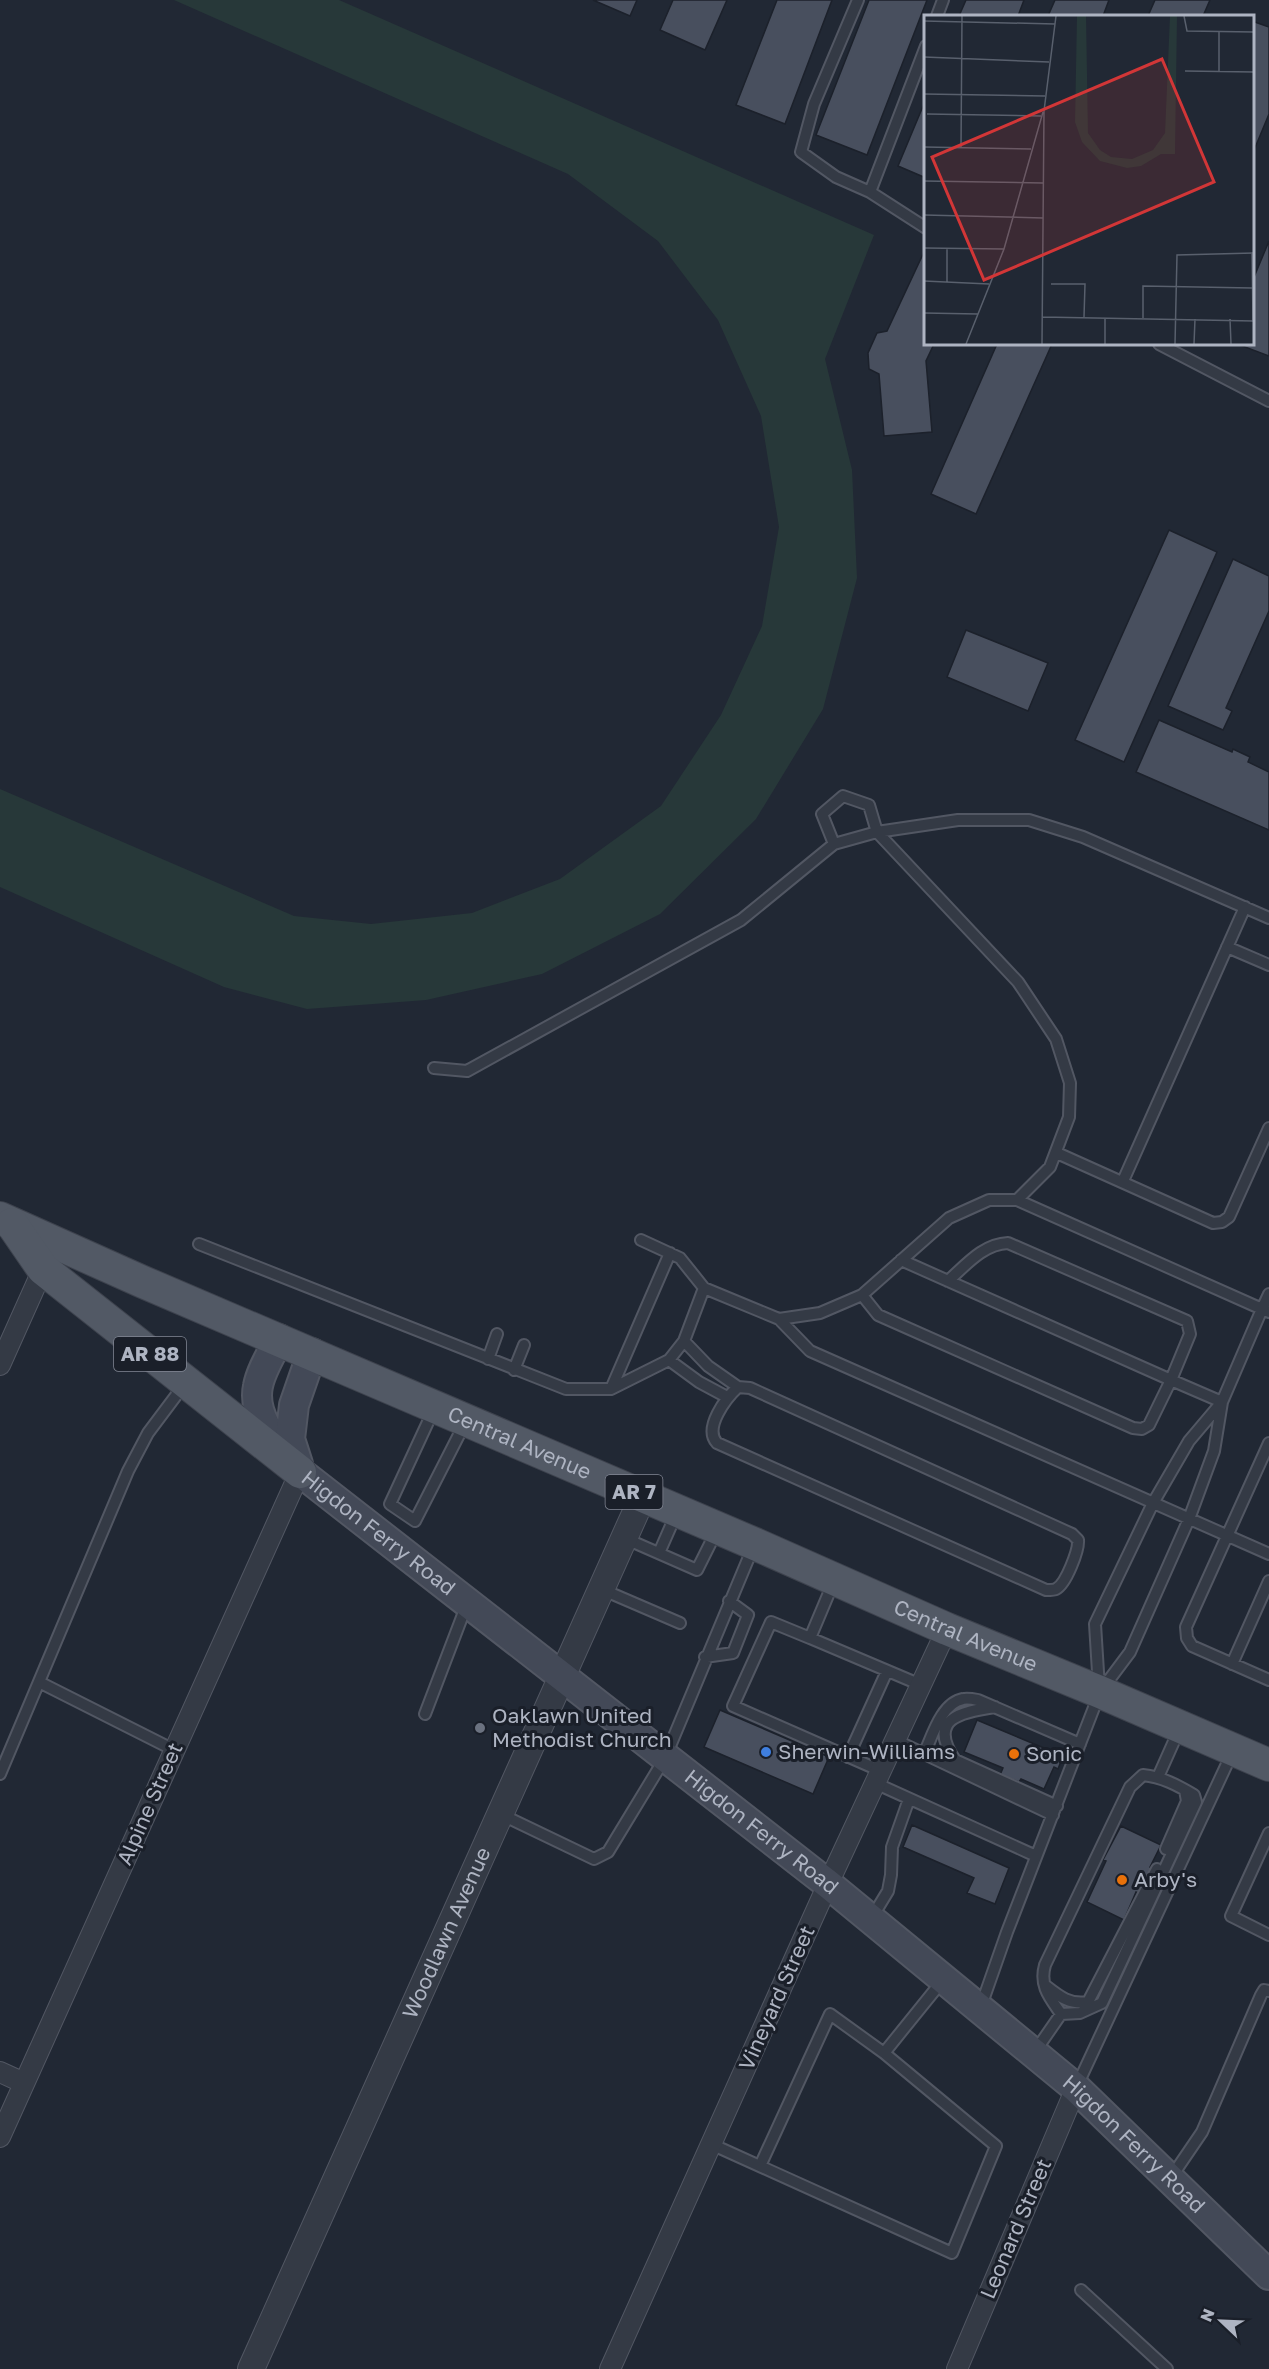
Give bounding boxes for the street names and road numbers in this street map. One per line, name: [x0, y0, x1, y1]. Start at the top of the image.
road number: AR 88: [114, 1337, 186, 1371]
street label: Central Avenue: [444, 1400, 595, 1484]
street label: Higdon Ferry Road: [297, 1464, 461, 1600]
road number: AR 7: [606, 1475, 662, 1509]
street label: Central Avenue: [890, 1593, 1042, 1677]
street label: Alpine Street: [110, 1738, 188, 1869]
street label: Higdon Ferry Road: [680, 1763, 844, 1899]
street label: Woodlawn Avenue: [396, 1843, 496, 2022]
street label: Vineyard Street: [733, 1921, 820, 2074]
street label: Higdon Ferry Road: [1058, 2069, 1211, 2218]
street label: Leonard Street: [974, 2155, 1056, 2303]

